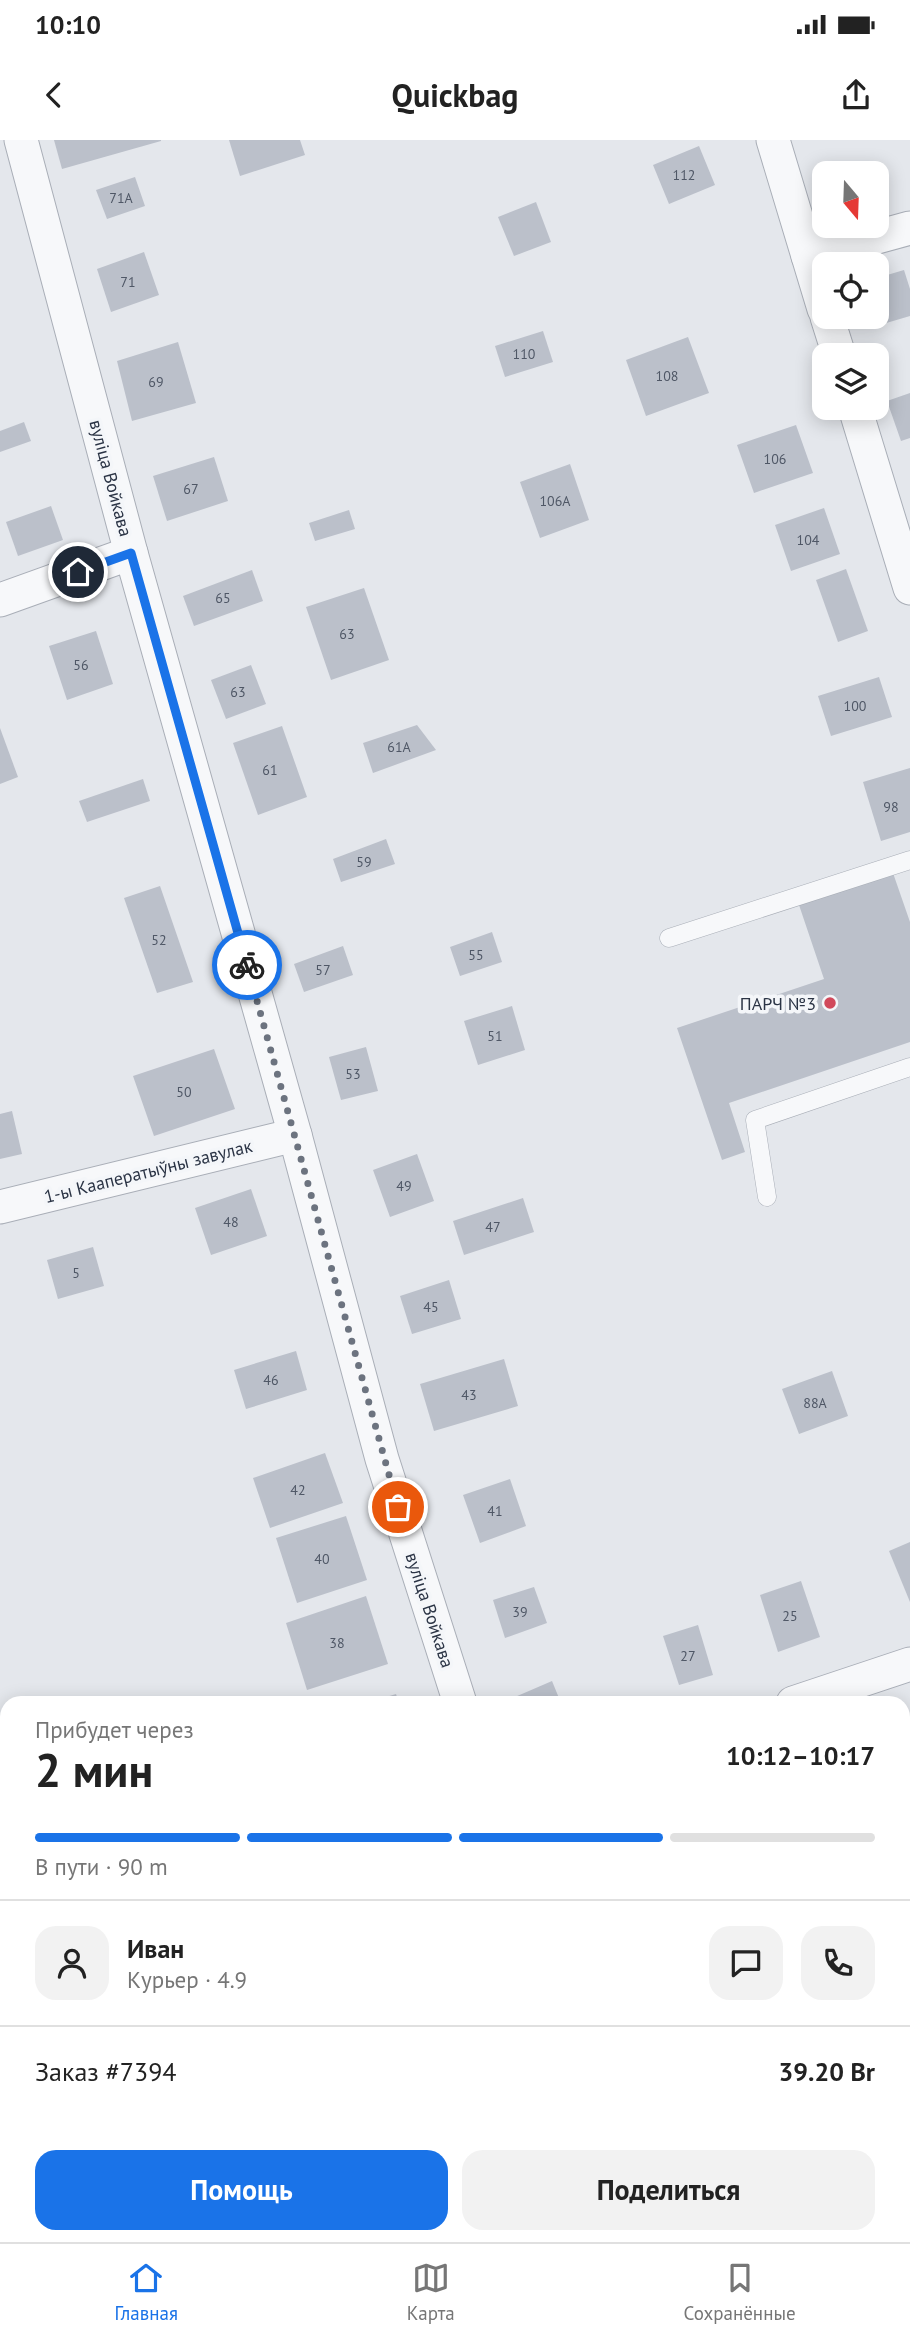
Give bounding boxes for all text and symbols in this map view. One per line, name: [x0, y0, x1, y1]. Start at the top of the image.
text: 10:10: [35, 8, 101, 41]
text: Quickbag: [391, 74, 519, 116]
icon: back: [35, 76, 73, 114]
icon: share: [837, 76, 875, 114]
north arrow: [812, 161, 889, 238]
map controls: [812, 161, 889, 420]
house number: 112: [673, 166, 695, 184]
house number: 71А: [109, 189, 134, 207]
button: locate: [812, 252, 889, 329]
house number: 71: [120, 273, 136, 291]
button: layers: [812, 343, 889, 420]
house number: 110: [513, 345, 536, 363]
house number: 108: [656, 367, 678, 385]
house number: 69: [148, 373, 164, 391]
street label: вуліца Войкава: [84, 417, 138, 539]
house number: 106: [764, 450, 786, 468]
house number: 67: [183, 480, 199, 498]
house number: 106А: [539, 492, 571, 510]
house number: 104: [797, 531, 820, 549]
pin: [48, 542, 108, 602]
icon: home: [59, 553, 97, 591]
house number: 65: [215, 589, 231, 607]
house number: 63: [339, 625, 355, 643]
house number: 56: [73, 656, 89, 674]
house number: 63: [230, 683, 246, 701]
house number: 100: [844, 697, 867, 715]
house number: 61А: [387, 738, 412, 756]
house number: 61: [262, 761, 278, 779]
house number: 98: [883, 798, 899, 816]
house number: 59: [356, 853, 372, 871]
courier: [212, 930, 282, 1000]
house number: 52: [151, 931, 167, 949]
icon: bike: [228, 946, 266, 984]
house number: 55: [468, 946, 484, 964]
house number: 57: [315, 961, 331, 979]
place label: ПАРЧ №3: [740, 992, 816, 1015]
marker: ПАРЧ №3: [822, 995, 838, 1011]
house number: 51: [487, 1027, 503, 1045]
house number: 53: [345, 1065, 361, 1083]
house number: 50: [176, 1083, 192, 1101]
street label: 1-ы Кааператыўны завулак: [42, 1134, 255, 1208]
house number: 49: [396, 1177, 412, 1195]
house number: 48: [223, 1213, 239, 1231]
house number: 47: [485, 1218, 501, 1236]
house number: 5: [72, 1264, 80, 1282]
house number: 45: [423, 1298, 439, 1316]
house number: 46: [263, 1371, 279, 1389]
house number: 43: [461, 1386, 477, 1404]
house number: 88А: [803, 1394, 828, 1412]
pin: [368, 1477, 428, 1537]
house number: 42: [290, 1481, 306, 1499]
icon: bag: [379, 1488, 417, 1526]
house number: 41: [487, 1502, 503, 1520]
street label: вуліца Войкава: [401, 1549, 459, 1671]
house number: 40: [314, 1550, 330, 1568]
house number: 39: [512, 1603, 528, 1621]
house number: 25: [782, 1607, 798, 1625]
house number: 38: [329, 1634, 345, 1652]
house number: 27: [680, 1647, 696, 1665]
text: Прибудет через: [35, 1715, 194, 1744]
text: 10:12–10:17: [726, 1739, 875, 1772]
text: 2 мин: [35, 1740, 153, 1800]
text: В пути · 90 m: [35, 1852, 168, 1881]
button: person: [35, 1926, 109, 2000]
button: chat: [709, 1926, 783, 2000]
button: phone: [801, 1926, 875, 2000]
text: Иван: [127, 1932, 184, 1965]
text: Курьер · 4.9: [127, 1965, 247, 1994]
text: Заказ #7394: [35, 2055, 177, 2088]
text: 39.20 Br: [779, 2055, 875, 2088]
button: Помощь: [35, 2150, 448, 2230]
button: Поделиться: [462, 2150, 875, 2230]
tab: Главная: [114, 2259, 178, 2325]
tab: Карта: [407, 2259, 455, 2325]
tab: Сохранённые: [684, 2259, 796, 2325]

